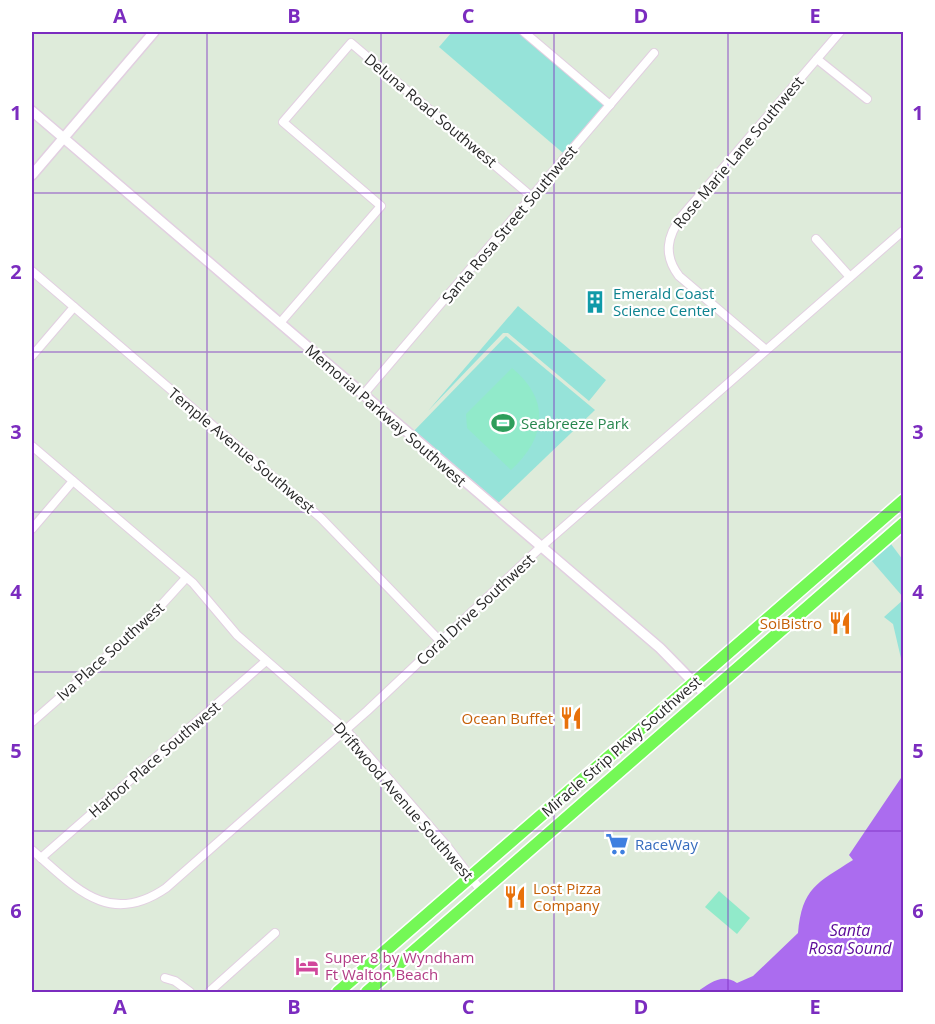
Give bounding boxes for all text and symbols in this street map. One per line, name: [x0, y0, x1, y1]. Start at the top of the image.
text: A: [113, 2, 127, 29]
text: B: [287, 2, 301, 29]
text: C: [462, 2, 475, 29]
text: D: [634, 2, 648, 29]
text: E: [809, 2, 821, 29]
street label: Deluna Road Southwest: [361, 49, 501, 171]
street label: Rose Marie Lane Southwest: [668, 72, 808, 232]
text: 1: [10, 99, 22, 126]
text: 1: [912, 99, 924, 126]
street label: Santa Rosa Street Southwest: [437, 141, 581, 307]
text: 2: [10, 258, 22, 285]
text: 2: [912, 258, 924, 285]
place label: Emerald Coast Science Center: [613, 283, 716, 320]
building icon: Emerald Coast Science Center: [582, 289, 608, 315]
street label: Memorial Parkway Southwest: [301, 340, 471, 490]
street label: Temple Avenue Southwest: [165, 383, 319, 517]
sports icon: Seabreeze Park: [490, 410, 516, 436]
place label: Seabreeze Park: [521, 413, 629, 433]
text: 3: [10, 418, 22, 445]
text: 3: [912, 418, 924, 445]
street label: Coral Drive Southwest: [412, 549, 538, 669]
text: 4: [10, 578, 22, 605]
text: 4: [912, 578, 924, 605]
street label: Iva Place Southwest: [52, 597, 168, 705]
restaurant icon: SoiBistro: [827, 610, 853, 636]
place label: SoiBistro: [760, 613, 822, 633]
street label: Miracle Strip Pkwy Southwest: [537, 671, 705, 821]
street label: Harbor Place Southwest: [84, 696, 224, 822]
restaurant icon: Ocean Buffet: [558, 705, 584, 731]
place label: Ocean Buffet: [462, 708, 553, 728]
street label: Driftwood Avenue Southwest: [330, 718, 478, 884]
text: 5: [10, 737, 22, 764]
text: 5: [912, 737, 924, 764]
supermarket icon: RaceWay: [604, 831, 630, 857]
place label: RaceWay: [635, 834, 698, 854]
place label: Lost Pizza Company: [533, 878, 601, 915]
restaurant icon: Lost Pizza Company: [502, 884, 528, 910]
text: 6: [10, 897, 22, 924]
text: 6: [912, 897, 924, 924]
water label: Santa Rosa Sound: [808, 919, 892, 959]
place label: Super 8 by Wyndham Ft Walton Beach: [325, 947, 474, 984]
hotel icon: Super 8 by Wyndham Ft Walton Beach: [294, 953, 320, 979]
text: A: [113, 993, 127, 1020]
text: B: [287, 993, 301, 1020]
text: C: [462, 993, 475, 1020]
text: D: [634, 993, 648, 1020]
text: E: [809, 993, 821, 1020]

